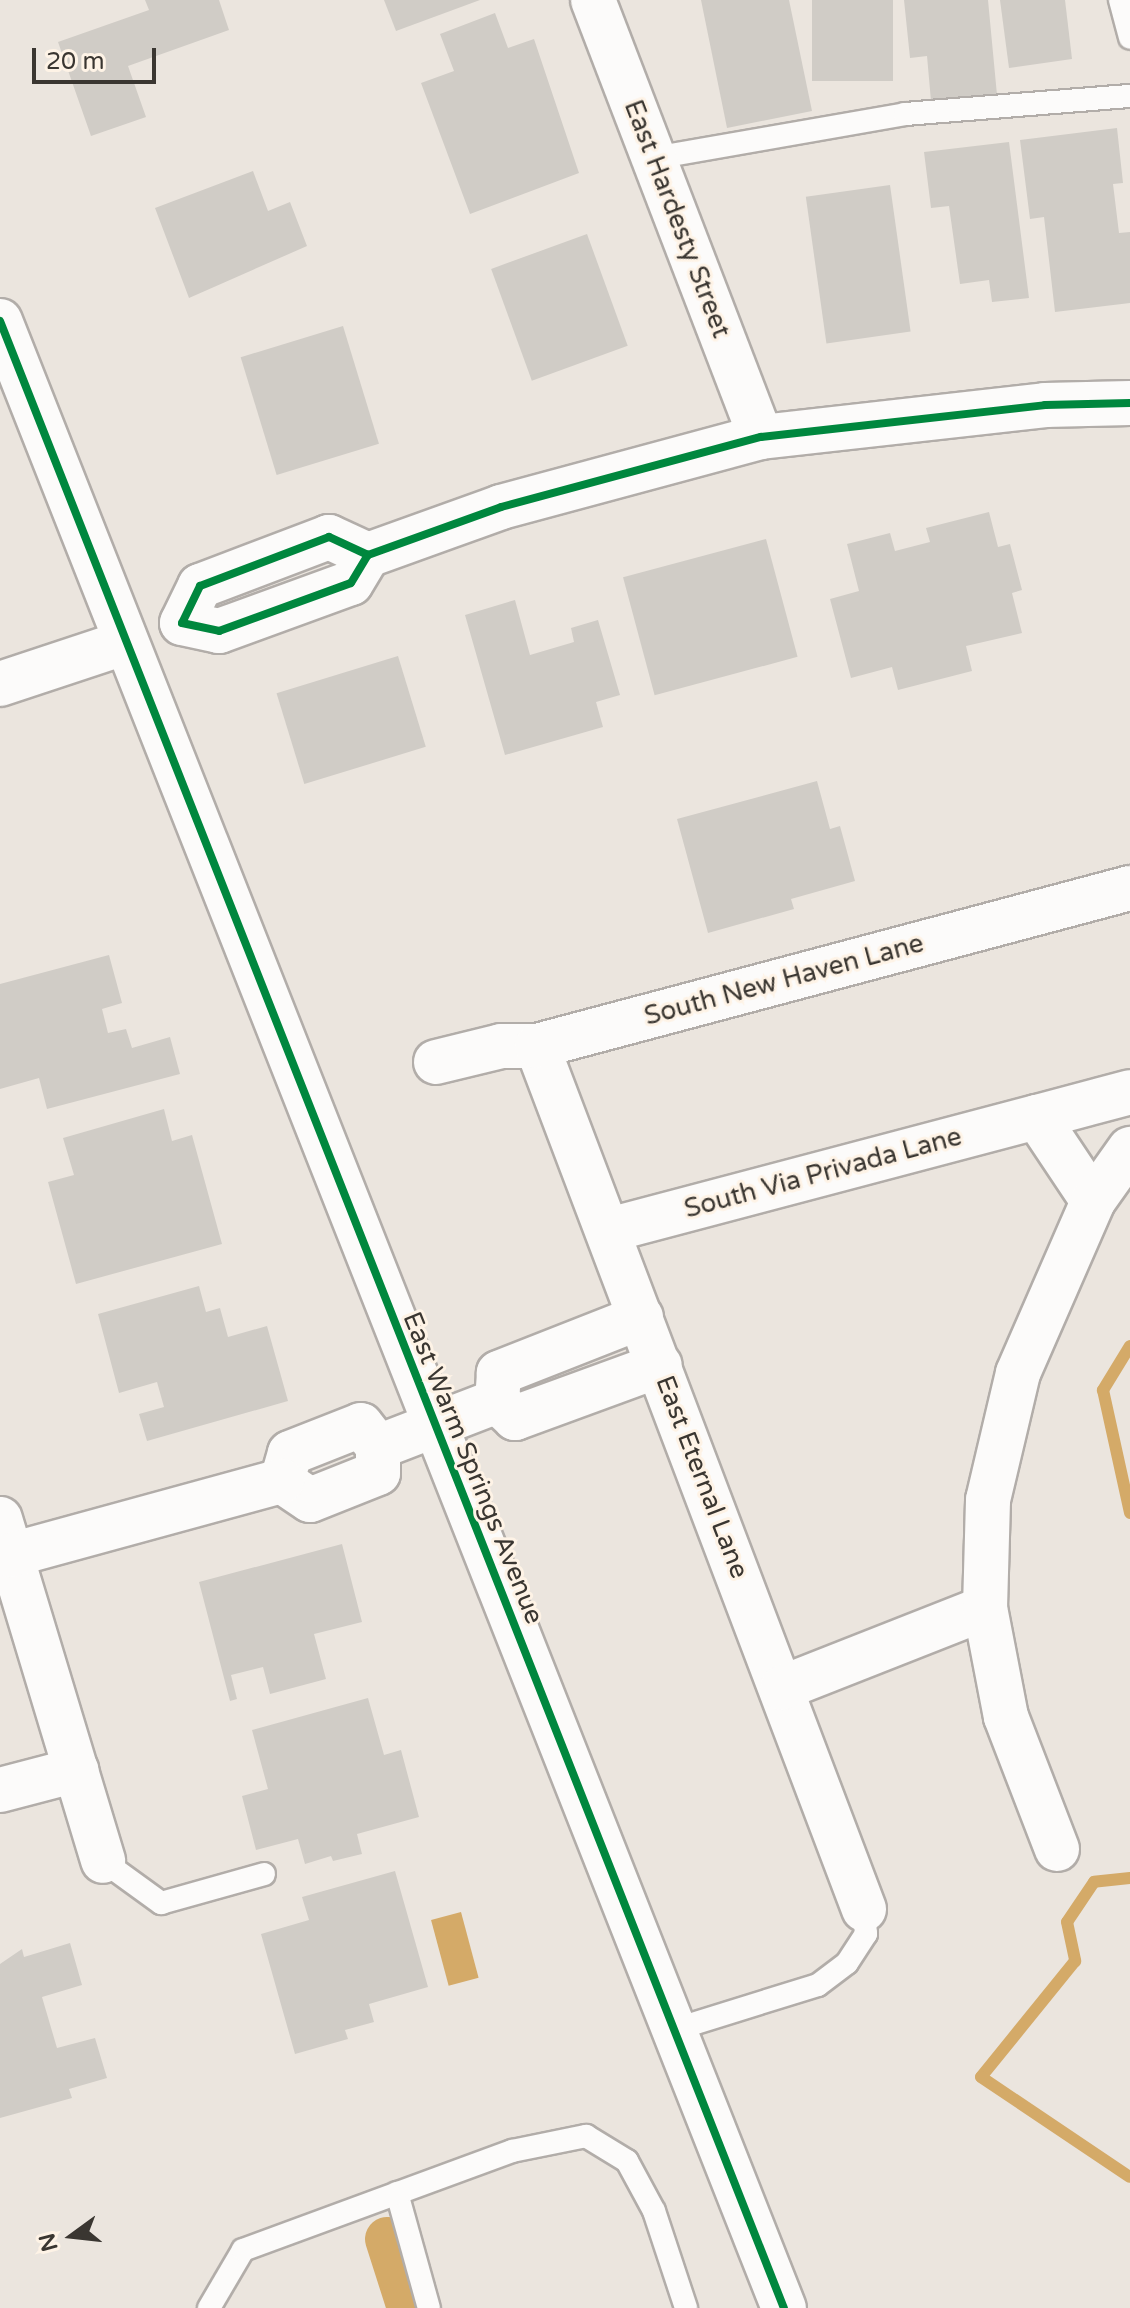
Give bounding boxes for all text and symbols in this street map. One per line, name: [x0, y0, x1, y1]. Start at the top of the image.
scale bar: [36, 32, 160, 82]
text: 20 m: [46, 47, 104, 76]
street label: East Hardesty Street: [617, 96, 737, 342]
street label: South New Haven Lane: [641, 928, 927, 1032]
street label: South Via Privada Lane: [681, 1121, 965, 1225]
street label: East Warm Springs Avenue: [396, 1307, 550, 1629]
street label: East Eternal Lane: [649, 1371, 755, 1583]
north arrow: [32, 2196, 112, 2276]
text: N: [34, 2230, 64, 2254]

